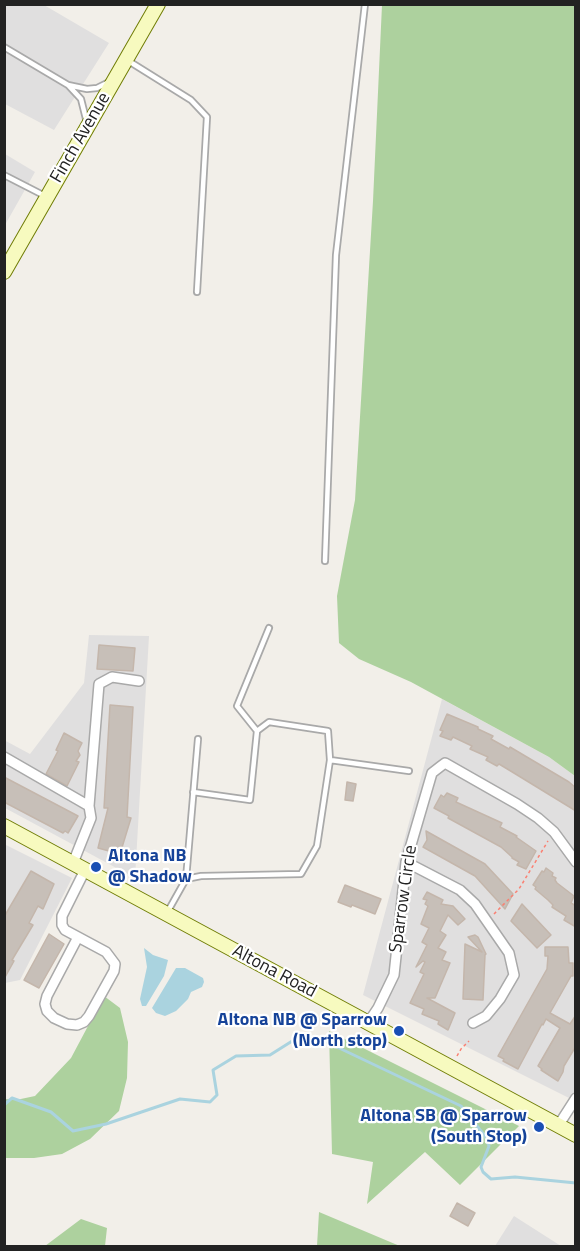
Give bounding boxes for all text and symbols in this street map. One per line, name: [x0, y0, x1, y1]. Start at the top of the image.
street label: Finch Avenue: [46, 89, 116, 187]
street label: Sparrow Circle: [386, 844, 422, 954]
place label: Altona NB @ Shadow: [108, 846, 192, 888]
marker: Altona NB @ Shadow: [89, 860, 103, 874]
street label: Altona Road: [228, 941, 320, 1003]
place label: Altona NB @ Sparrow (North stop): [218, 1010, 387, 1052]
marker: Altona NB @ Sparrow (North stop): [392, 1024, 406, 1038]
place label: Altona SB @ Sparrow (South Stop): [360, 1106, 527, 1148]
marker: Altona SB @ Sparrow (South Stop): [532, 1120, 546, 1134]

